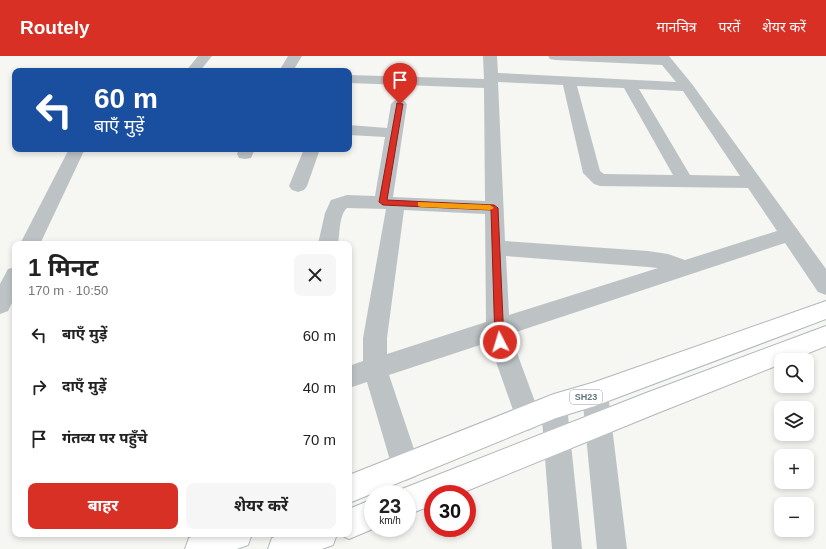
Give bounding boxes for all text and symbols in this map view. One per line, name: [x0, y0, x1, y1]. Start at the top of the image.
text: Routely: [20, 17, 90, 38]
text: मानचित्र: [657, 19, 697, 35]
text: परतें: [719, 19, 740, 35]
text: शेयर करें: [762, 19, 806, 35]
pin: [383, 63, 417, 104]
icon: arrive: [389, 69, 411, 91]
text: 60 m: [94, 83, 158, 114]
icon: left: [28, 84, 80, 136]
text: बाएँ मुड़ें: [94, 116, 144, 136]
text: 1 मिनट: [28, 254, 98, 281]
button: close: [294, 254, 336, 296]
text: 170 m · 10:50: [28, 283, 108, 298]
position arrow: [479, 321, 521, 363]
icon: left: [28, 324, 50, 346]
text: बाएँ मुड़ें: [62, 325, 107, 342]
text: 60 m: [303, 327, 336, 344]
map controls: [774, 353, 814, 537]
button: search: [774, 353, 814, 393]
icon: right: [28, 376, 50, 398]
text: दाएँ मुड़ें: [62, 377, 106, 394]
text: 40 m: [303, 379, 336, 396]
road number: SH23: [570, 390, 602, 404]
button: layers: [774, 401, 814, 441]
icon: arrive: [28, 428, 50, 450]
text: गंतव्य पर पहुँचे: [62, 429, 147, 446]
text: 70 m: [303, 431, 336, 448]
button: +: [774, 449, 814, 489]
button: बाहर: [28, 483, 178, 529]
button: शेयर करें: [186, 483, 336, 529]
speed limit sign: 30: [424, 485, 476, 537]
text: 23: [379, 495, 401, 517]
button: −: [774, 497, 814, 537]
text: km/h: [379, 515, 401, 526]

